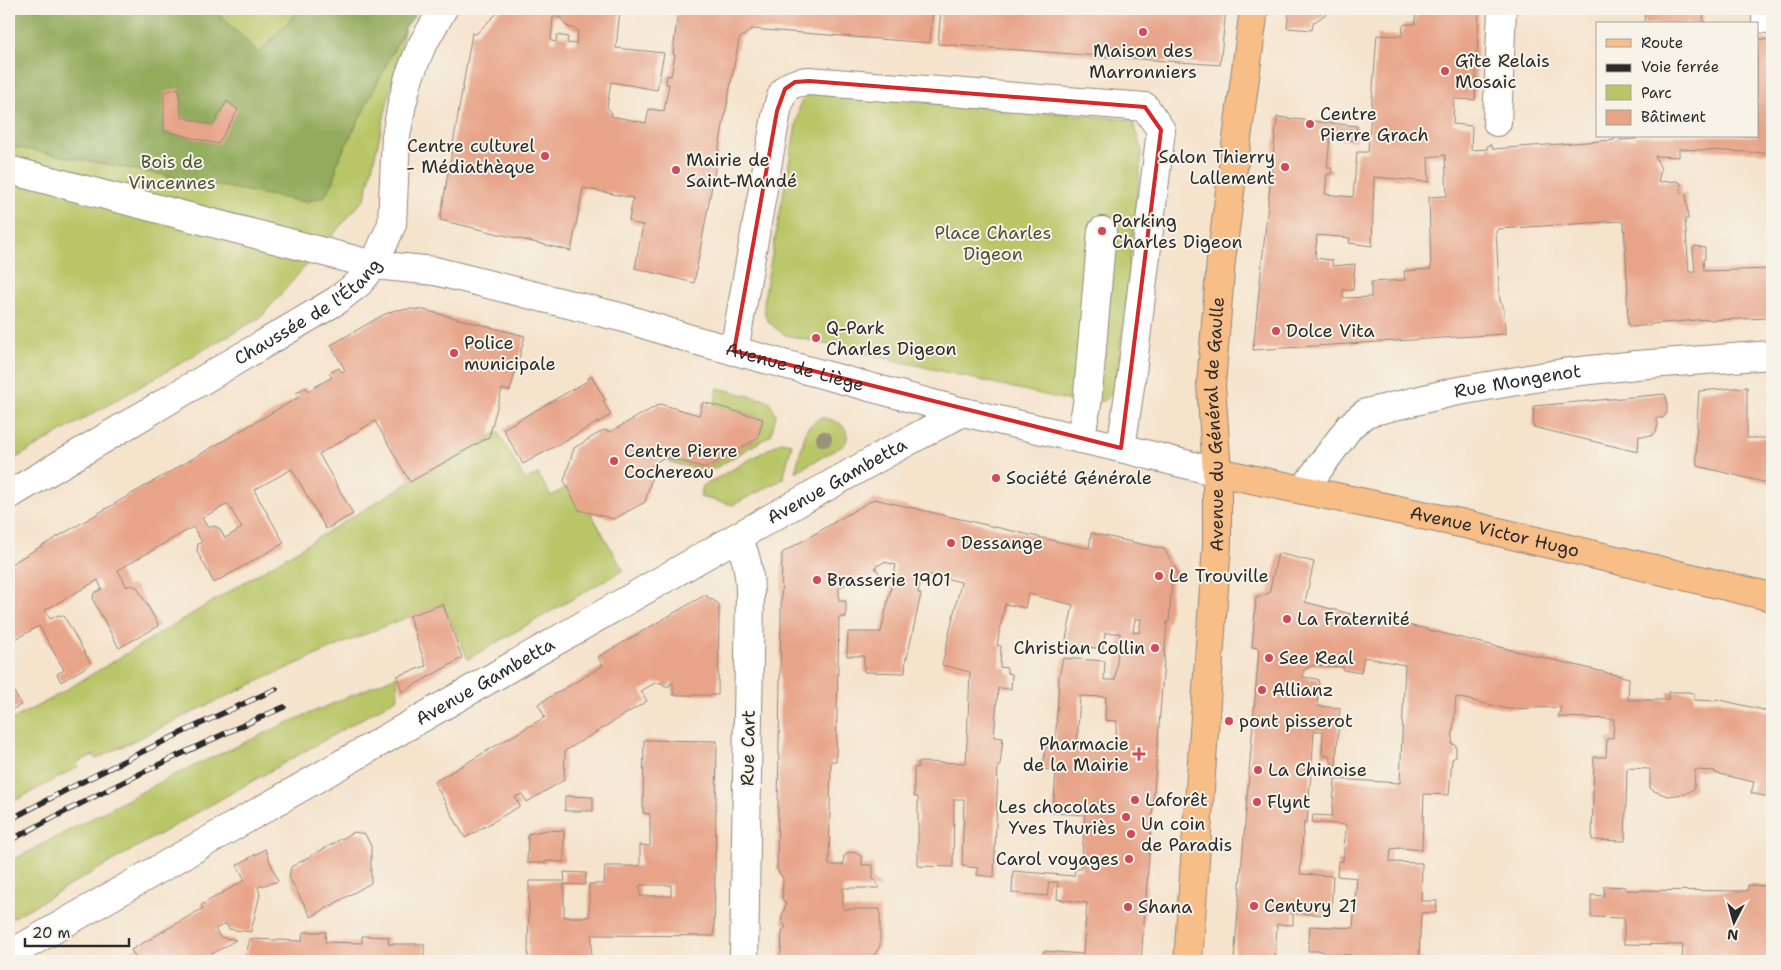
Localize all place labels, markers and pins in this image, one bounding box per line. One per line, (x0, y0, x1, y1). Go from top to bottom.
marker: Maison des Marronniers (1137, 26, 1149, 38)
place label: Maison des Marronniers (1089, 39, 1197, 84)
place label: Gîte Relais Mosaic (1455, 49, 1550, 94)
marker: Gîte Relais Mosaic (1439, 65, 1451, 77)
place label: Centre Pierre Grach (1320, 102, 1429, 147)
marker: Centre Pierre Grach (1304, 118, 1316, 130)
place label: Centre culturel - Médiathèque (406, 134, 536, 179)
place label: Salon Thierry Lallement (1159, 145, 1275, 190)
place label: Mairie de Saint-Mandé (686, 148, 797, 193)
marker: Centre culturel - Médiathèque (539, 150, 551, 162)
marker: Salon Thierry Lallement (1279, 161, 1291, 173)
marker: Mairie de Saint-Mandé (670, 164, 682, 176)
place label: Parking Charles Digeon (1112, 209, 1243, 254)
marker: Parking Charles Digeon (1096, 225, 1108, 237)
place label: Q-Park Charles Digeon (826, 316, 957, 361)
place label: Dolce Vita (1286, 319, 1375, 343)
marker: Dolce Vita (1270, 325, 1282, 337)
place label: Police municipale (464, 331, 556, 376)
marker: Q-Park Charles Digeon (810, 332, 822, 344)
marker: Police municipale (448, 347, 460, 359)
place label: Centre Pierre Cochereau (624, 439, 738, 484)
marker: Centre Pierre Cochereau (608, 455, 620, 467)
place label: Société Générale (1006, 466, 1152, 490)
marker: Société Générale (990, 472, 1002, 484)
place label: Dessange (961, 531, 1043, 555)
marker: Dessange (945, 537, 957, 549)
place label: Le Trouville (1169, 564, 1269, 588)
place label: Brasserie 1901 (827, 568, 951, 592)
marker: Le Trouville (1153, 570, 1165, 582)
marker: Brasserie 1901 (811, 574, 823, 586)
place label: La Fraternité (1297, 607, 1410, 631)
marker: La Fraternité (1281, 613, 1293, 625)
place label: Christian Collin (1014, 636, 1145, 660)
marker: Christian Collin (1149, 642, 1161, 654)
place label: See Real (1279, 646, 1354, 670)
marker: See Real (1263, 652, 1275, 664)
place label: Allianz (1272, 678, 1333, 702)
marker: Allianz (1256, 684, 1268, 696)
place label: pont pisserot (1239, 709, 1353, 733)
marker: pont pisserot (1223, 715, 1235, 727)
place label: Pharmacie de la Mairie (1023, 732, 1129, 777)
marker: Pharmacie de la Mairie (1133, 748, 1145, 760)
place label: La Chinoise (1268, 758, 1367, 782)
marker: La Chinoise (1252, 764, 1264, 776)
place label: Laforêt (1145, 788, 1208, 812)
place label: Flynt (1267, 790, 1311, 814)
marker: Laforêt (1129, 794, 1141, 806)
place label: Les chocolats Yves Thuriès (998, 795, 1116, 840)
marker: Flynt (1251, 796, 1263, 808)
marker: Les chocolats Yves Thuriès (1120, 811, 1132, 823)
place label: Un coin de Paradis (1141, 812, 1232, 857)
marker: Un coin de Paradis (1125, 828, 1137, 840)
place label: Carol voyages (996, 847, 1119, 871)
marker: Carol voyages (1123, 853, 1135, 865)
place label: Century 21 (1264, 894, 1357, 918)
place label: Shana (1138, 895, 1192, 919)
marker: Century 21 (1248, 900, 1260, 912)
marker: Shana (1122, 901, 1134, 913)

